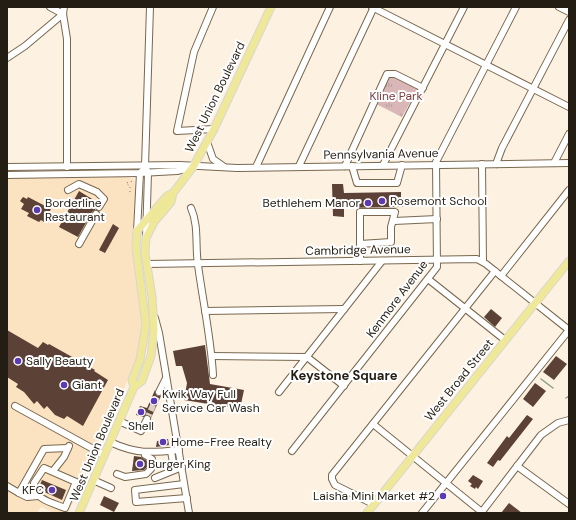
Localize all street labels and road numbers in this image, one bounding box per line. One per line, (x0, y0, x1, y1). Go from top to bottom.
street label: West Union Boulevard (181, 39, 249, 155)
street label: Pennsylvania Avenue (323, 145, 439, 163)
street label: Cambridge Avenue (305, 241, 411, 259)
street label: Kenmore Avenue (363, 257, 432, 341)
street label: West Broad Street (421, 335, 497, 424)
street label: West Union Boulevard (66, 386, 128, 504)

